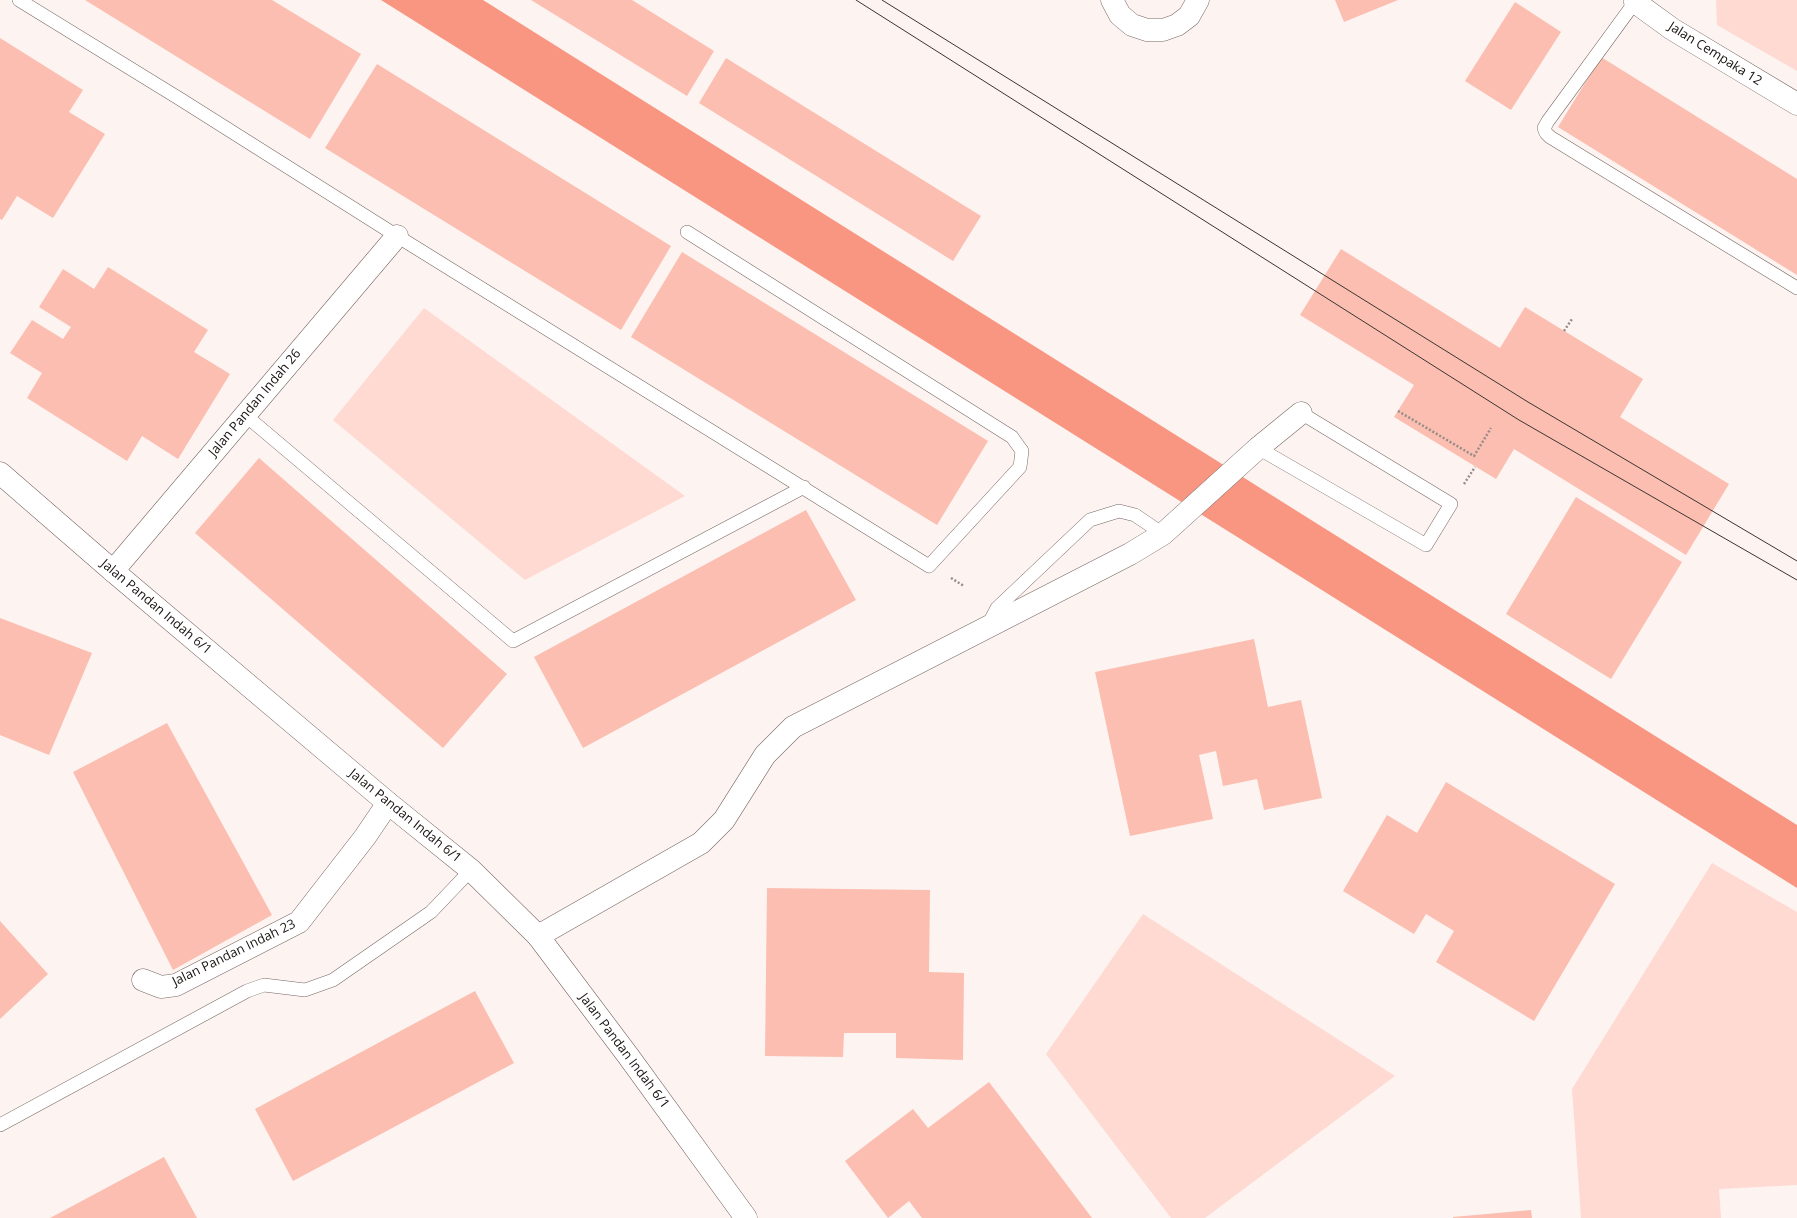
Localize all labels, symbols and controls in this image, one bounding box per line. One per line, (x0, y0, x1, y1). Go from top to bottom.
street label: Jalan Cempaka 12 (1665, 19, 1765, 89)
street label: Jalan Pandan Indah 26 (206, 346, 304, 460)
street label: Jalan Pandan Indah 6/1 (97, 556, 215, 658)
street label: Jalan Pandan Indah 6/1 (346, 766, 464, 866)
street label: Jalan Pandan Indah 23 (170, 916, 298, 990)
street label: Jalan Pandan Indah 6/1 (576, 990, 672, 1112)

